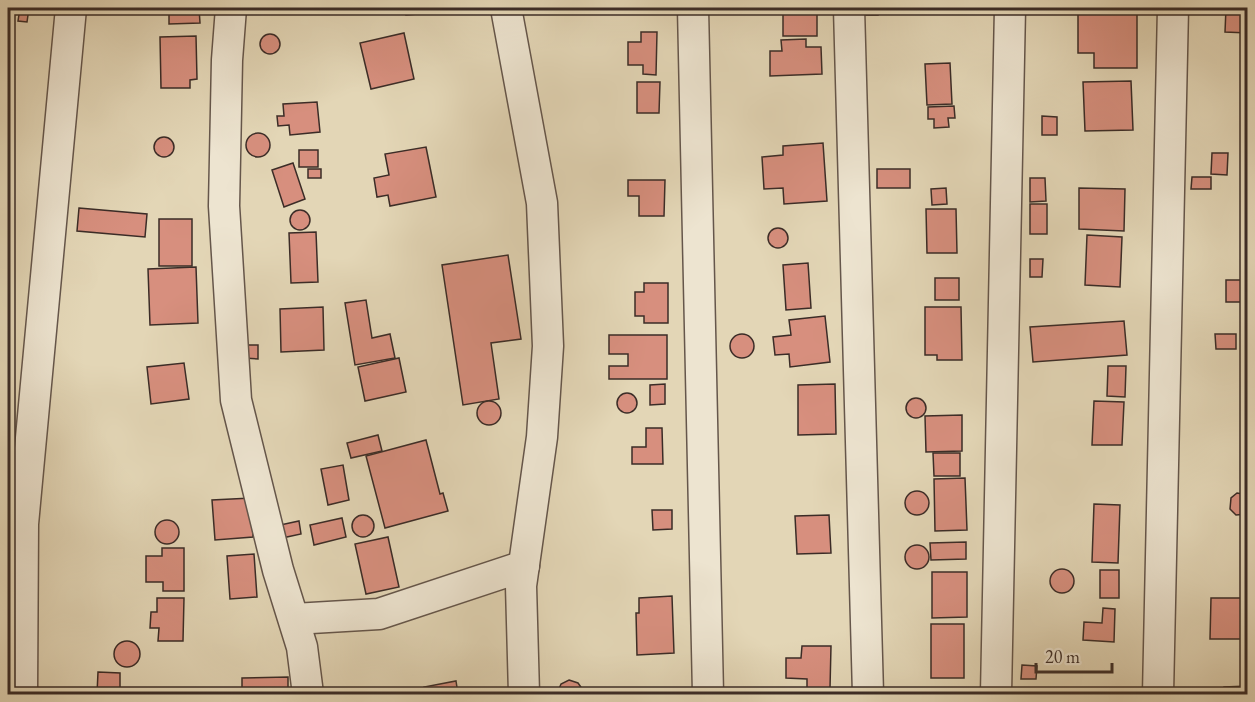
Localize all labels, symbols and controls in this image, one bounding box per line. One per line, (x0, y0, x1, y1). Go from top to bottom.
scale bar (1036, 636, 1112, 674)
text: 20 m (1045, 645, 1080, 668)

